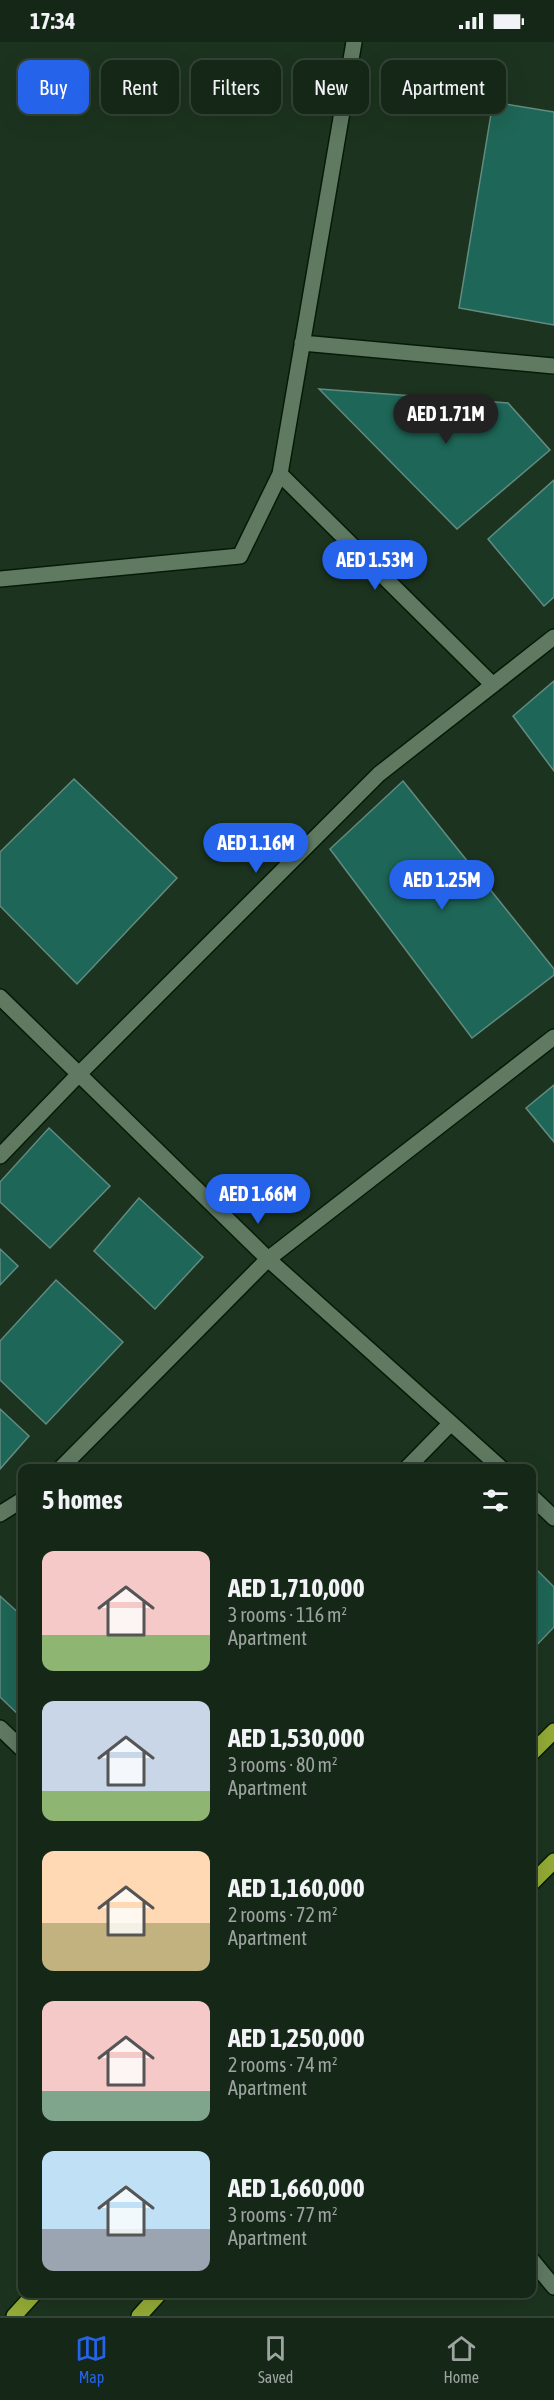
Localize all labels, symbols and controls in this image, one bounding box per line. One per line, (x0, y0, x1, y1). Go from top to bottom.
text: 17:34 (30, 8, 75, 34)
chip: Buy (18, 60, 89, 114)
chip: Rent (101, 60, 179, 114)
chip: Filters (191, 60, 281, 114)
chip: New (293, 60, 369, 114)
chip: Apartment (381, 60, 506, 114)
pin: AED 1.71M (377, 394, 515, 445)
text: AED 1.71M (407, 402, 485, 425)
pin: AED 1.53M (306, 540, 444, 591)
text: AED 1.53M (336, 548, 414, 571)
pin: AED 1.16M (187, 823, 325, 874)
text: AED 1.16M (217, 831, 295, 854)
pin: AED 1.25M (373, 860, 511, 911)
text: AED 1.25M (403, 868, 481, 891)
pin: AED 1.66M (189, 1174, 327, 1225)
text: AED 1.66M (219, 1182, 297, 1205)
icon: filters (479, 1484, 512, 1517)
text: 5 homes (42, 1485, 122, 1515)
text: AED 1,710,000 (228, 1573, 365, 1603)
icon: home (90, 1575, 162, 1647)
text: 3 rooms · 116 m² (228, 1603, 347, 1626)
text: Apartment (228, 1626, 307, 1649)
text: AED 1,530,000 (228, 1723, 365, 1753)
icon: home (90, 1725, 162, 1797)
text: 3 rooms · 80 m² (228, 1753, 338, 1776)
text: Apartment (228, 1776, 307, 1799)
text: AED 1,160,000 (228, 1873, 365, 1903)
icon: home (90, 1875, 162, 1947)
text: 2 rooms · 72 m² (228, 1903, 338, 1926)
text: Apartment (228, 1926, 307, 1949)
text: AED 1,250,000 (228, 2023, 365, 2053)
icon: home (90, 2025, 162, 2097)
text: 2 rooms · 74 m² (228, 2053, 338, 2076)
text: Apartment (228, 2076, 307, 2099)
text: AED 1,660,000 (228, 2173, 365, 2203)
icon: home (90, 2175, 162, 2247)
text: 3 rooms · 77 m² (228, 2203, 338, 2226)
text: Apartment (228, 2226, 307, 2249)
tab: Map (75, 2332, 108, 2386)
tab: Saved (258, 2332, 293, 2386)
tab: Home (443, 2332, 479, 2386)

